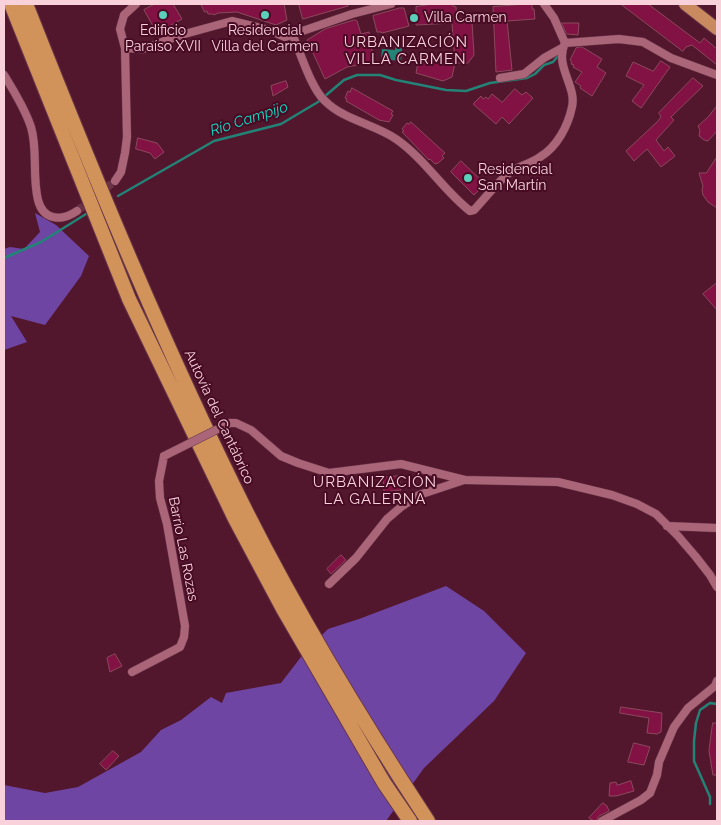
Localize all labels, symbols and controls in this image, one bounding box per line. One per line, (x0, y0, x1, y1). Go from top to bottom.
marker: Edificio Paraíso XVII (157, 9, 169, 21)
marker: Residencial Villa del Carmen (259, 9, 271, 21)
place label: Villa Carmen (424, 10, 507, 26)
marker: Villa Carmen (408, 12, 420, 24)
place label: Edificio Paraíso XVII (125, 23, 201, 56)
place label: Residencial Villa del Carmen (211, 23, 319, 56)
district label: URBANIZACIÓN VILLA CARMEN (342, 33, 470, 68)
water label: Río Campijo (208, 98, 290, 140)
place label: Residencial San Martín (478, 162, 552, 194)
marker: Residencial San Martín (462, 172, 474, 184)
street label: Autovía del Cantábrico (180, 347, 258, 487)
district label: URBANIZACIÓN LA GALERNA (311, 473, 439, 508)
street label: Barrio Las Rozas (165, 495, 201, 603)

